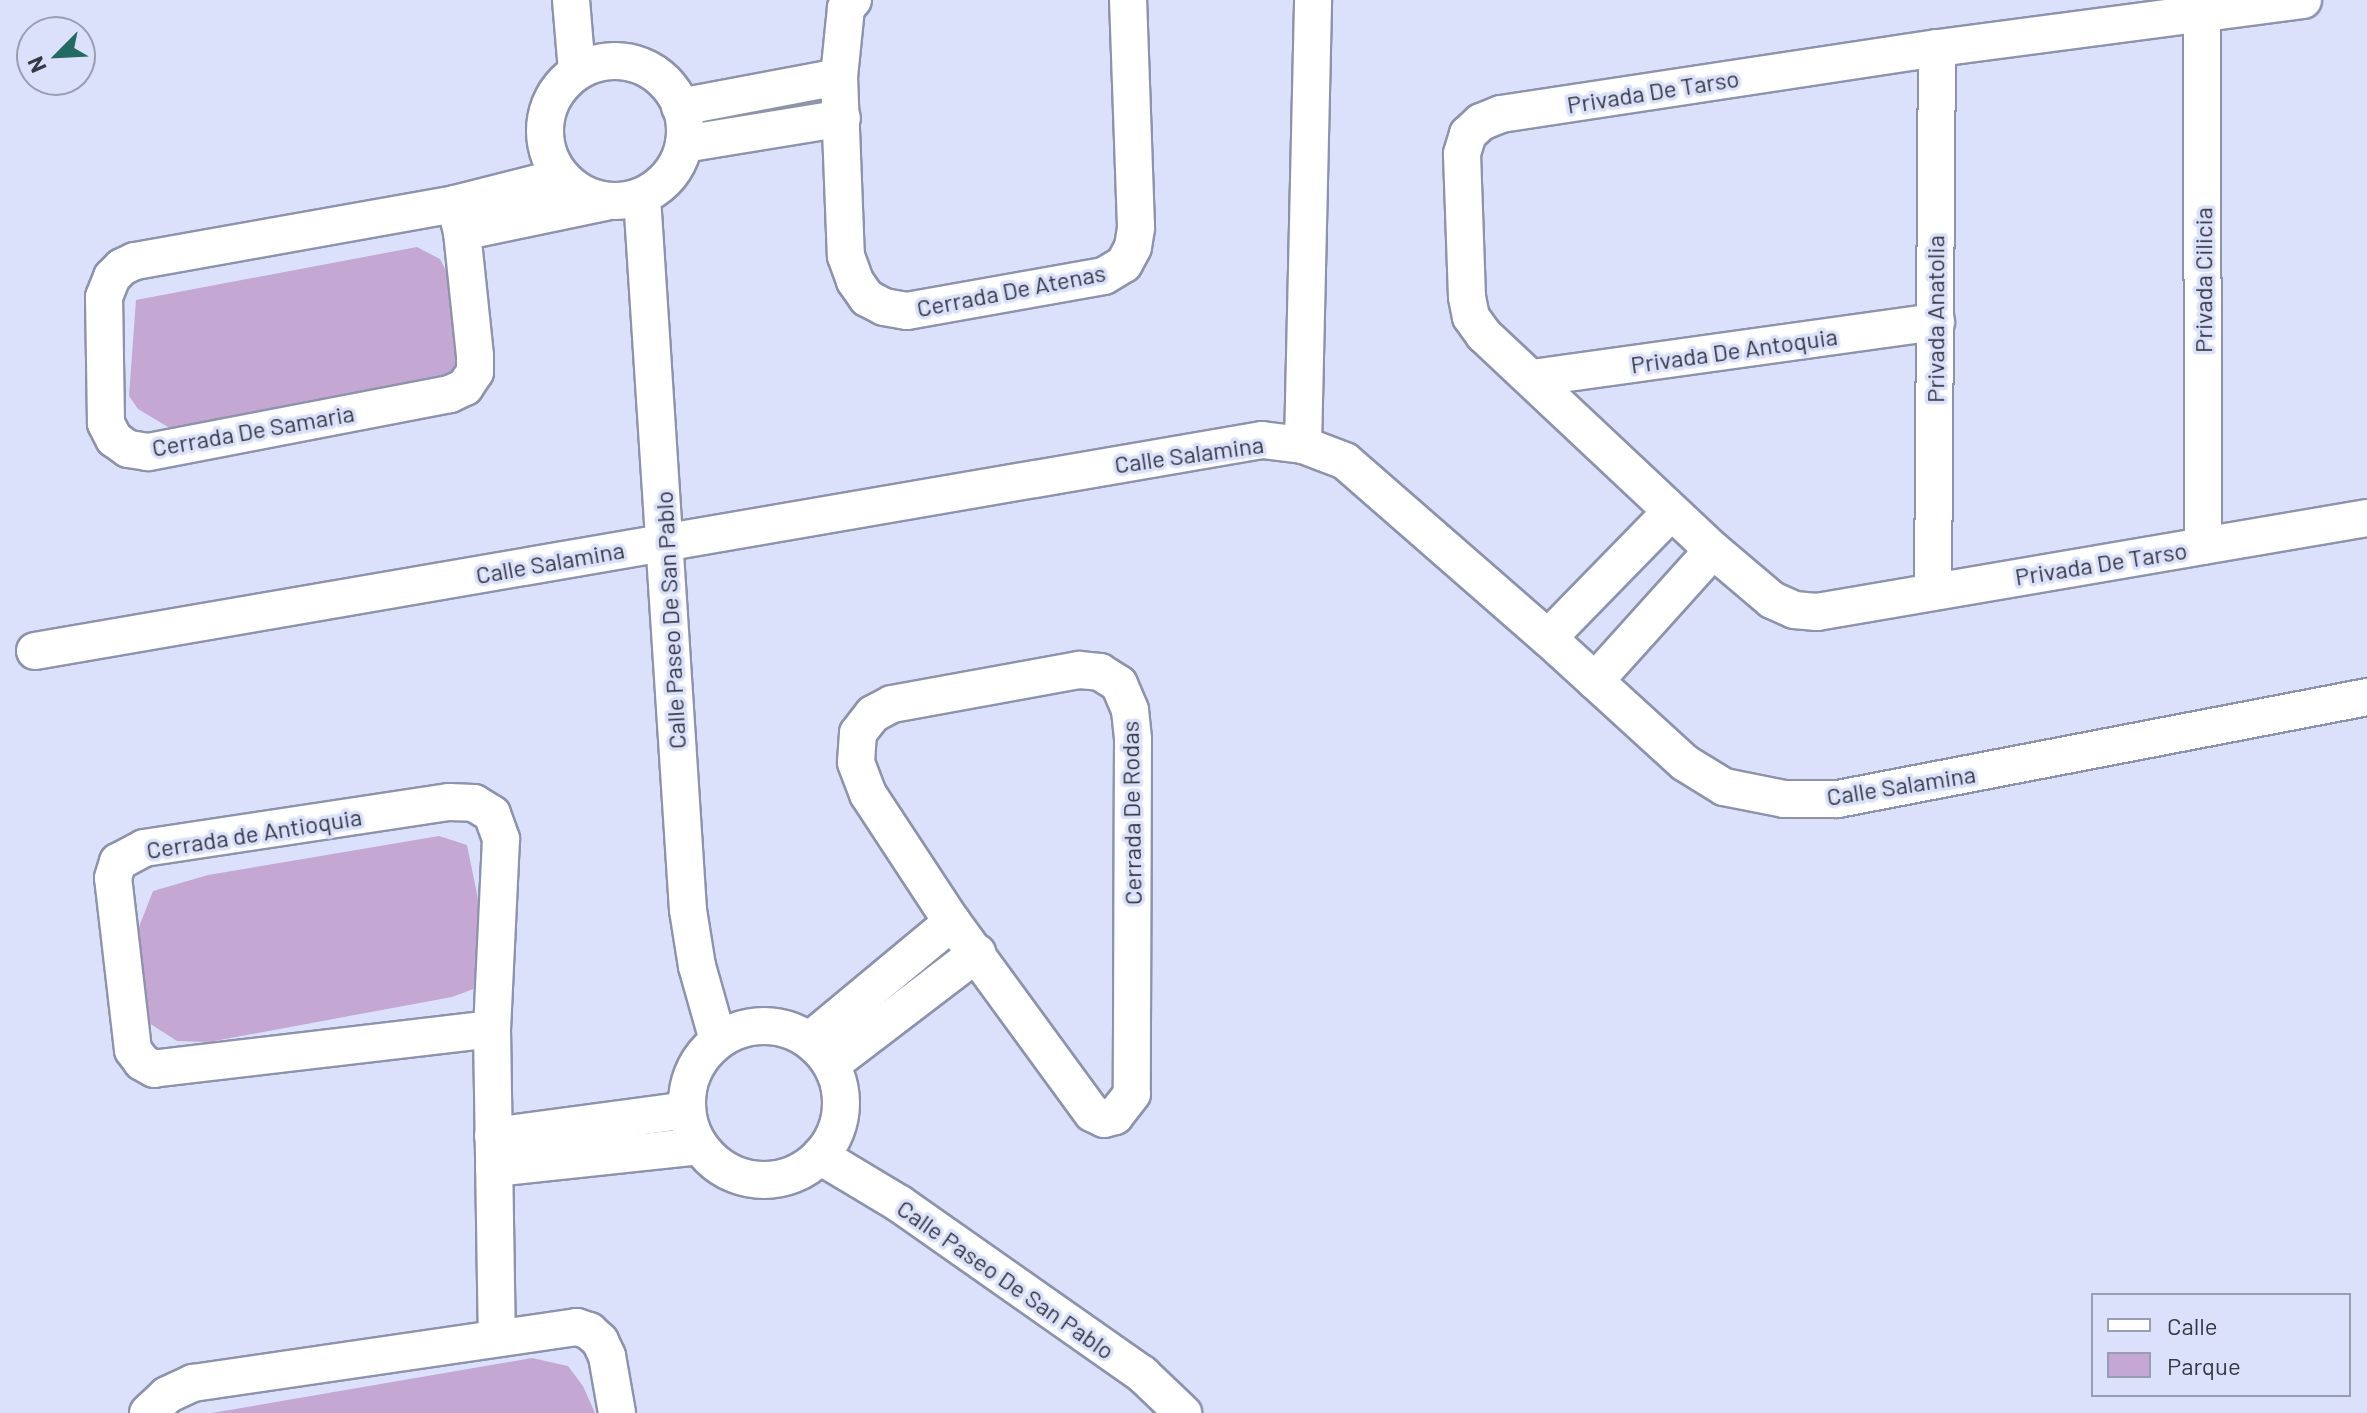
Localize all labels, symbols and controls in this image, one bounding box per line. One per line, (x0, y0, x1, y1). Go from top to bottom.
north arrow (16, 16, 96, 96)
text: N (21, 53, 51, 77)
street label: Privada De Tarso (1565, 63, 1741, 119)
street label: Privada Cilicia (2189, 207, 2217, 353)
street label: Privada Anatolia (1921, 235, 1949, 403)
street label: Cerrada De Atenas (914, 258, 1108, 322)
street label: Privada De Antoquia (1629, 321, 1839, 379)
street label: Cerrada De Samaria (150, 398, 356, 462)
street label: Calle Salamina (1112, 429, 1266, 479)
street label: Calle Paseo De San Pablo (649, 490, 691, 750)
street label: Calle Salamina (473, 535, 627, 589)
street label: Privada De Tarso (2013, 535, 2189, 591)
street label: Cerrada De Rodas (1115, 721, 1147, 905)
street label: Calle Salamina (1824, 759, 1978, 811)
street label: Cerrada de Antioquia (144, 802, 364, 864)
street label: Calle Paseo De San Pablo (892, 1193, 1120, 1365)
legend (2091, 1293, 2351, 1397)
text: Calle (2167, 1311, 2218, 1340)
text: Parque (2167, 1351, 2241, 1380)

